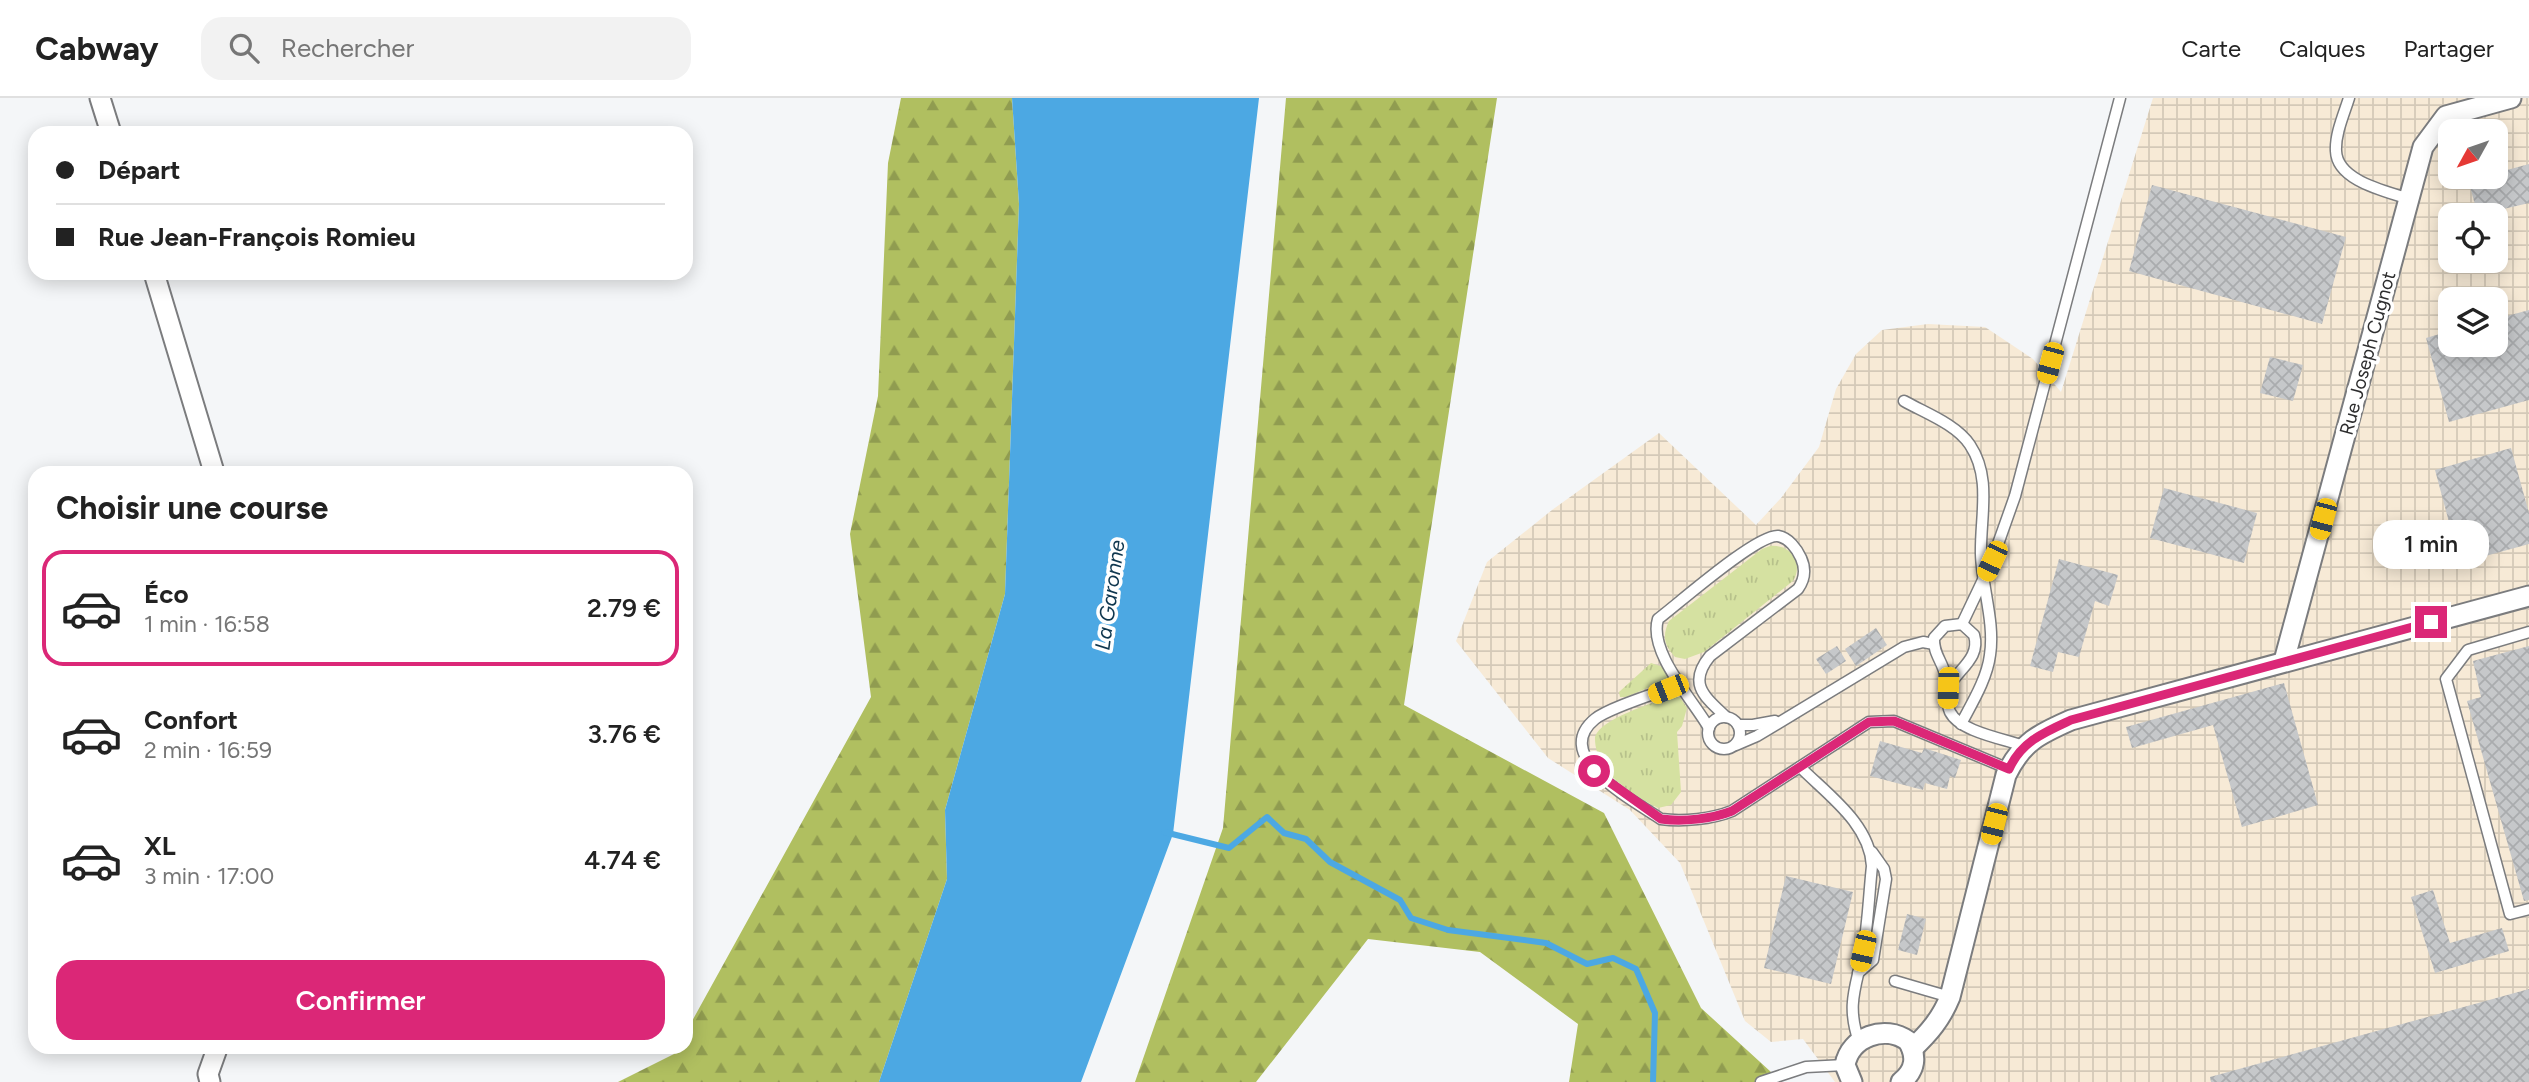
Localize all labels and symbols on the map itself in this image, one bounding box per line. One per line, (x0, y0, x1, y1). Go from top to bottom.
north arrow (2438, 119, 2508, 189)
street label: Rue Joseph Cugnot (2335, 269, 2400, 437)
car (2035, 340, 2066, 386)
car (2308, 496, 2339, 542)
callout: 1 min (2373, 520, 2489, 570)
water label: La Garonne (1089, 538, 1130, 652)
car (1974, 538, 2011, 584)
route end (2415, 606, 2447, 638)
car (1937, 667, 1960, 709)
car (1645, 671, 1692, 707)
route start (1578, 755, 1610, 787)
car (1979, 801, 2010, 847)
car (1849, 928, 1878, 974)

